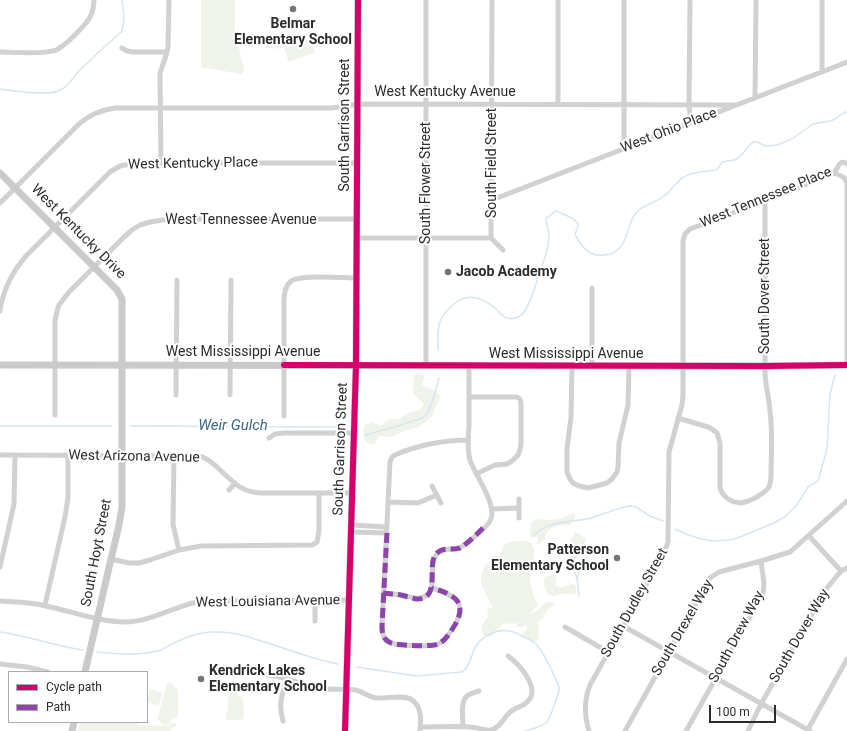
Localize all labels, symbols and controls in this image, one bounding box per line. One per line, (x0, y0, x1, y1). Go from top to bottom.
marker: Belmar Elementary School (288, 4, 298, 14)
place label: Belmar Elementary School (234, 16, 352, 48)
street label: South Garrison Street (337, 58, 353, 192)
street label: West Kentucky Avenue (374, 84, 516, 100)
street label: West Ohio Place (619, 105, 719, 157)
street label: South Field Street (484, 108, 500, 218)
street label: South Flower Street (418, 122, 434, 244)
street label: West Kentucky Place (128, 154, 258, 174)
street label: West Tennessee Place (698, 164, 834, 232)
street label: West Kentucky Drive (27, 181, 129, 283)
street label: West Tennessee Avenue (165, 212, 317, 228)
street label: South Dover Street (757, 238, 773, 354)
place label: Jacob Academy (456, 264, 557, 280)
marker: Jacob Academy (443, 267, 453, 277)
street label: West Mississippi Avenue (166, 344, 320, 360)
street label: West Mississippi Avenue (489, 346, 643, 362)
street label: South Garrison Street (330, 382, 352, 516)
water label: Weir Gulch (198, 417, 268, 435)
street label: West Arizona Avenue (68, 447, 200, 467)
street label: South Hoyt Street (78, 498, 116, 608)
place label: Patterson Elementary School (491, 542, 609, 574)
street label: South Dudley Street (598, 545, 672, 661)
marker: Patterson Elementary School (612, 553, 622, 563)
street label: South Drexel Way (649, 577, 717, 679)
street label: South Dover Way (766, 586, 834, 686)
street label: South Drew Way (706, 588, 768, 686)
street label: West Louisiana Avenue (196, 592, 340, 612)
place label: Kendrick Lakes Elementary School (209, 663, 327, 696)
legend (8, 671, 148, 723)
marker: Kendrick Lakes Elementary School (196, 674, 206, 684)
text: Cycle path (46, 680, 102, 694)
scale bar (711, 697, 778, 723)
text: Path (46, 700, 71, 714)
text: 100 m (716, 705, 750, 719)

